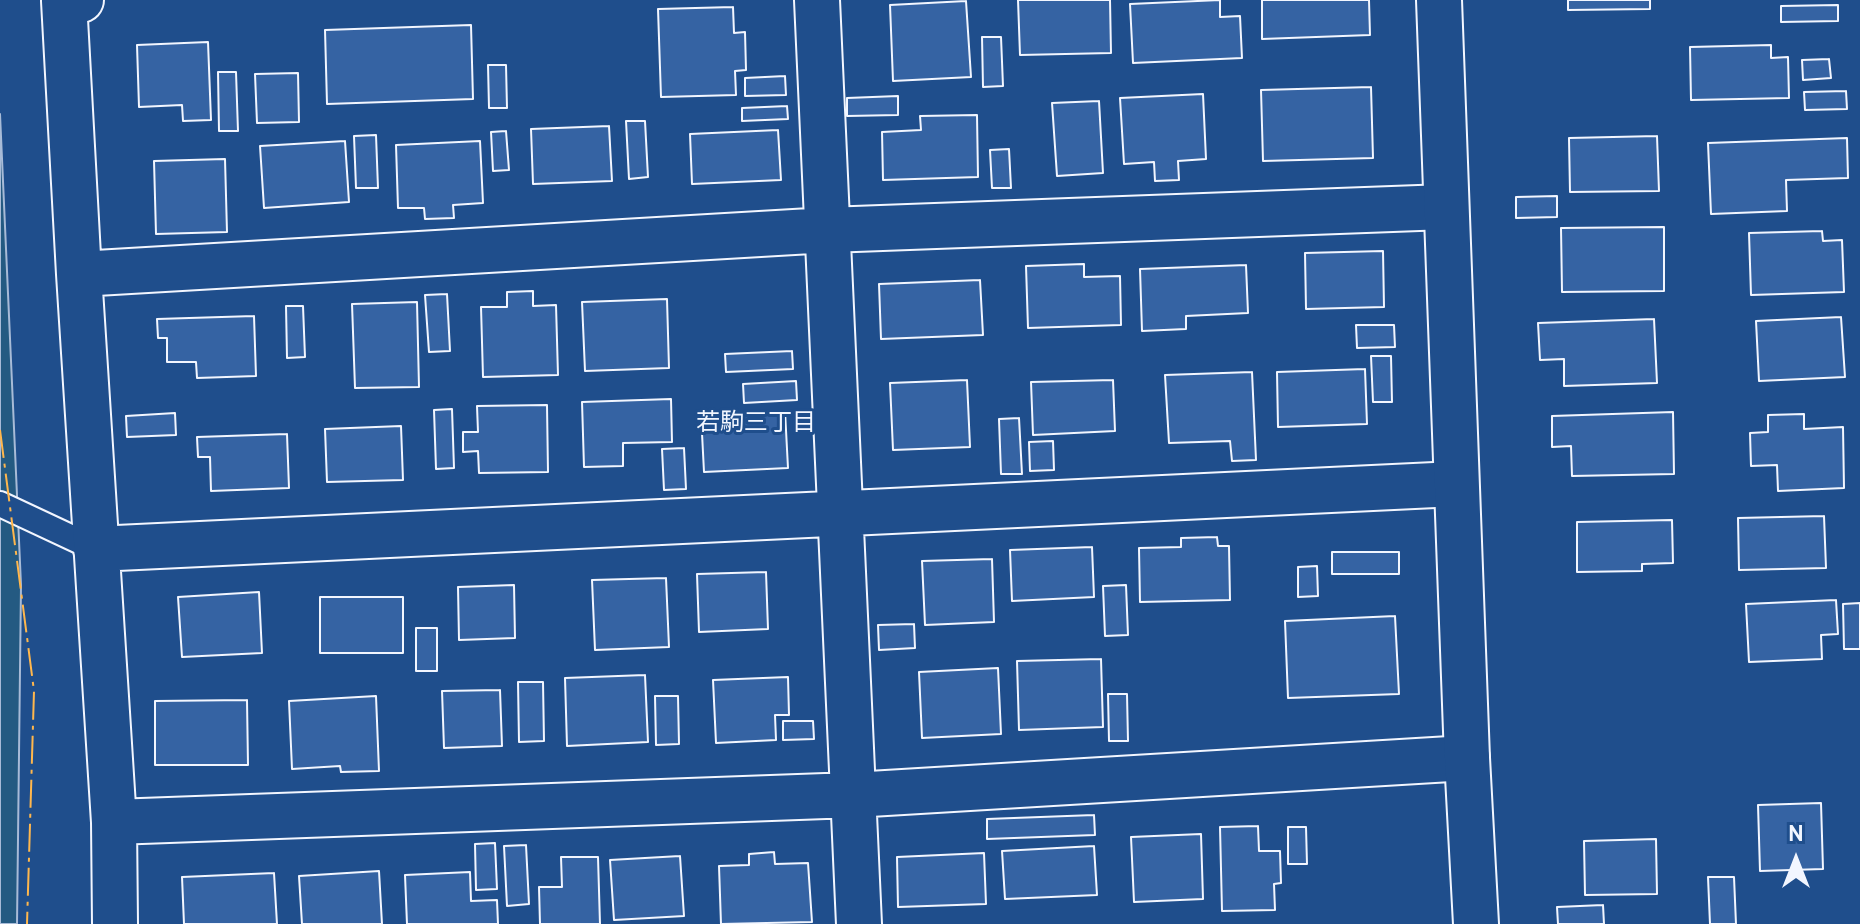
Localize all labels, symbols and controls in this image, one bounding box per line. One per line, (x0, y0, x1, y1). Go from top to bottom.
district label: 若駒三丁目 (696, 411, 816, 439)
north arrow (1756, 820, 1836, 900)
text: N (1788, 822, 1804, 849)

